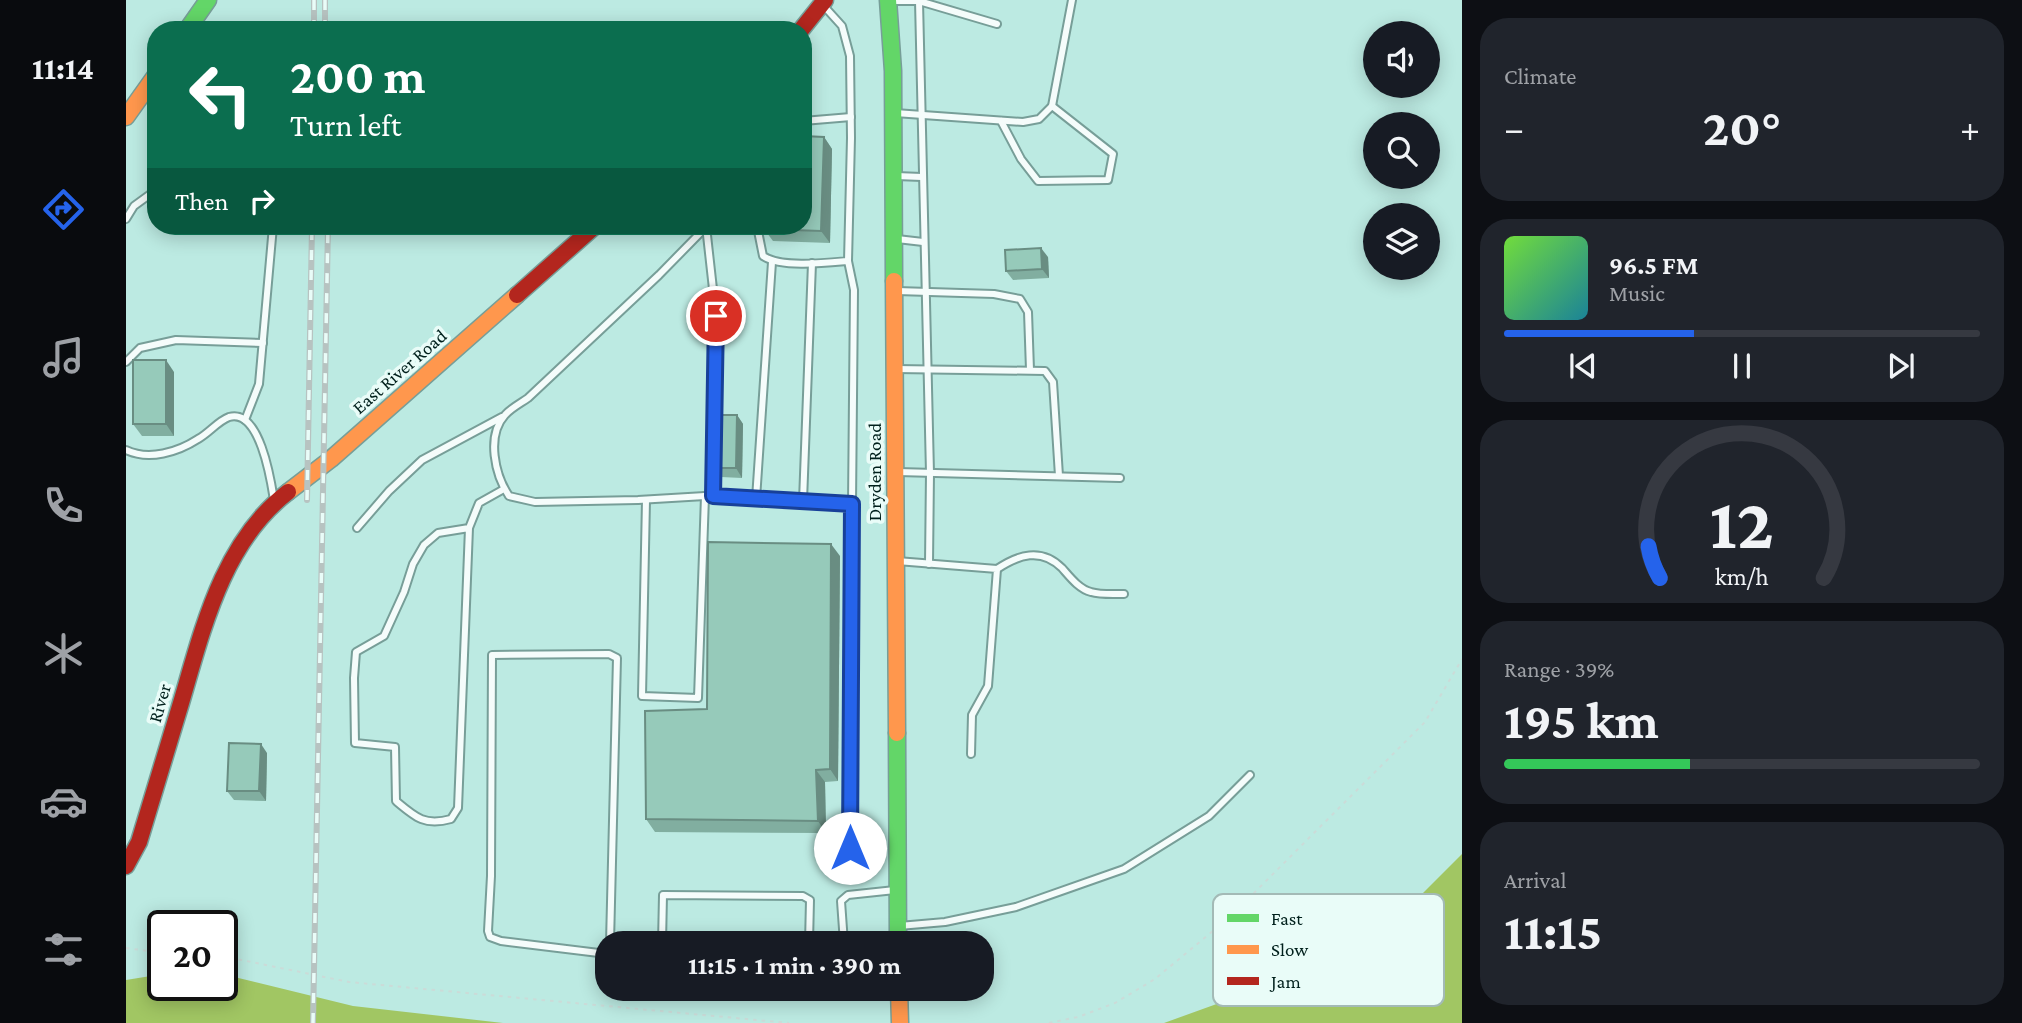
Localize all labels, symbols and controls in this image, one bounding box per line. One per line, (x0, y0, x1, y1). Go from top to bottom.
map controls (1363, 21, 1440, 280)
button: sound (1363, 21, 1440, 98)
icon: left (175, 49, 266, 140)
text: 200 m (290, 49, 425, 104)
text: 11:14 (32, 50, 94, 86)
text: Climate (1504, 63, 1576, 89)
text: 20° (1703, 98, 1781, 156)
text: Turn left (290, 107, 401, 143)
text: − (1504, 107, 1524, 149)
text: + (1960, 107, 1980, 149)
button: search (1363, 112, 1440, 189)
icon: right (243, 182, 281, 220)
icon: directions (39, 185, 88, 234)
text: Then (175, 187, 229, 216)
button: layers (1363, 203, 1440, 280)
text: 96.5 FM (1609, 251, 1698, 280)
text: Music (1609, 280, 1665, 306)
pin (686, 286, 746, 346)
icon: arrive (697, 297, 735, 335)
street label: East River Road (348, 325, 451, 418)
icon: music (39, 333, 88, 382)
icon: previous (1564, 347, 1602, 385)
icon: pause (1723, 347, 1761, 385)
icon: next (1882, 347, 1920, 385)
street label: Dryden Road (864, 423, 885, 521)
icon: phone (39, 481, 88, 530)
text: 12 (1710, 483, 1774, 564)
text: km/h (1715, 562, 1769, 589)
icon: climate (39, 629, 88, 678)
text: Range · 39% (1504, 656, 1614, 682)
street label: River (144, 681, 175, 725)
text: 195 km (1504, 691, 1659, 749)
icon: car (39, 777, 88, 826)
position arrow (813, 811, 887, 885)
text: Arrival (1504, 867, 1567, 893)
legend (1213, 894, 1444, 1006)
text: 11:15 (1504, 902, 1602, 960)
text: Fast (1271, 908, 1303, 929)
speed limit sign: 20 (147, 910, 238, 1001)
icon: filters (39, 925, 88, 974)
text: Slow (1271, 939, 1308, 960)
text: 11:15 · 1 min · 390 m (688, 951, 901, 980)
text: Jam (1269, 971, 1301, 992)

